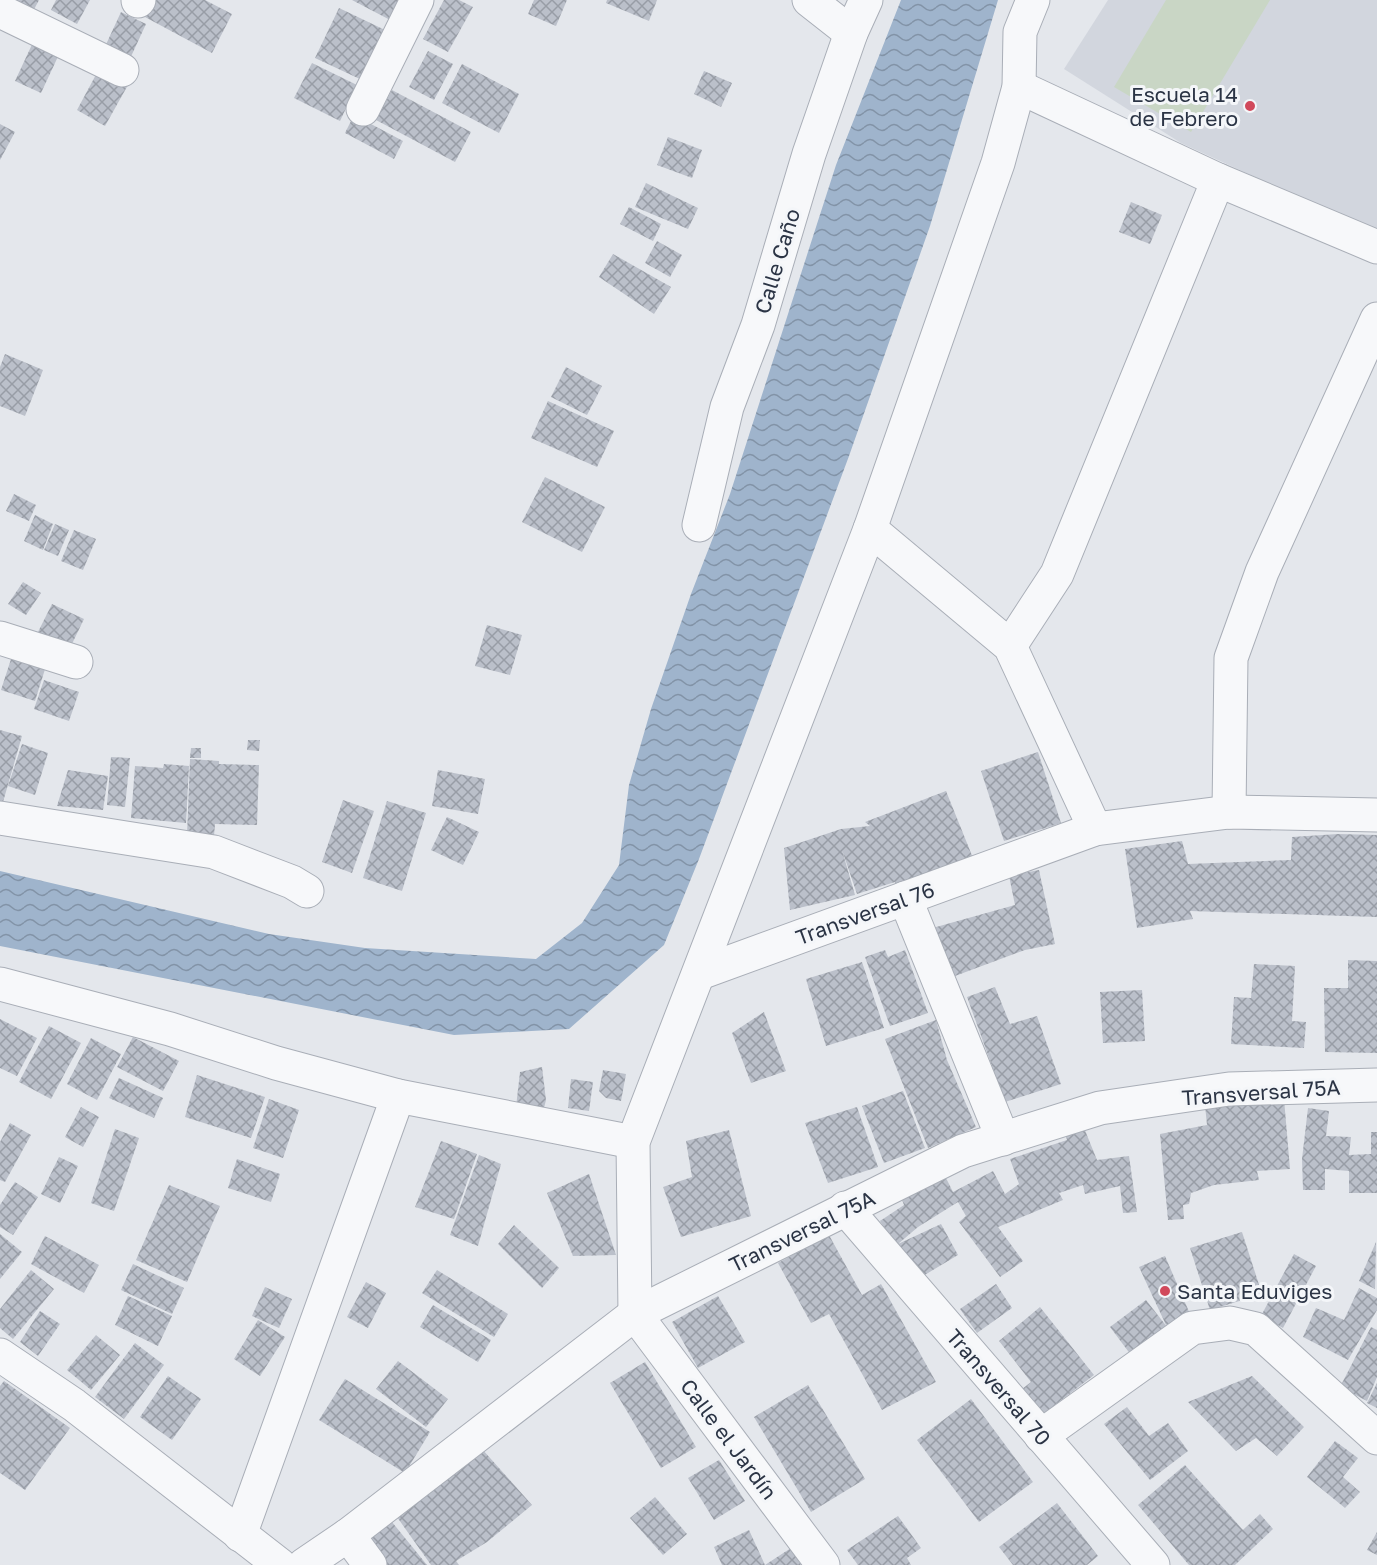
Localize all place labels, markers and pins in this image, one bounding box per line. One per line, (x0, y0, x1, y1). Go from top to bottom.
place label: Escuela 14 de Febrero (1130, 81, 1238, 131)
marker: Escuela 14 de Febrero (1243, 99, 1257, 113)
place label: Santa Eduviges (1177, 1278, 1332, 1304)
marker: Santa Eduviges (1158, 1284, 1172, 1298)

